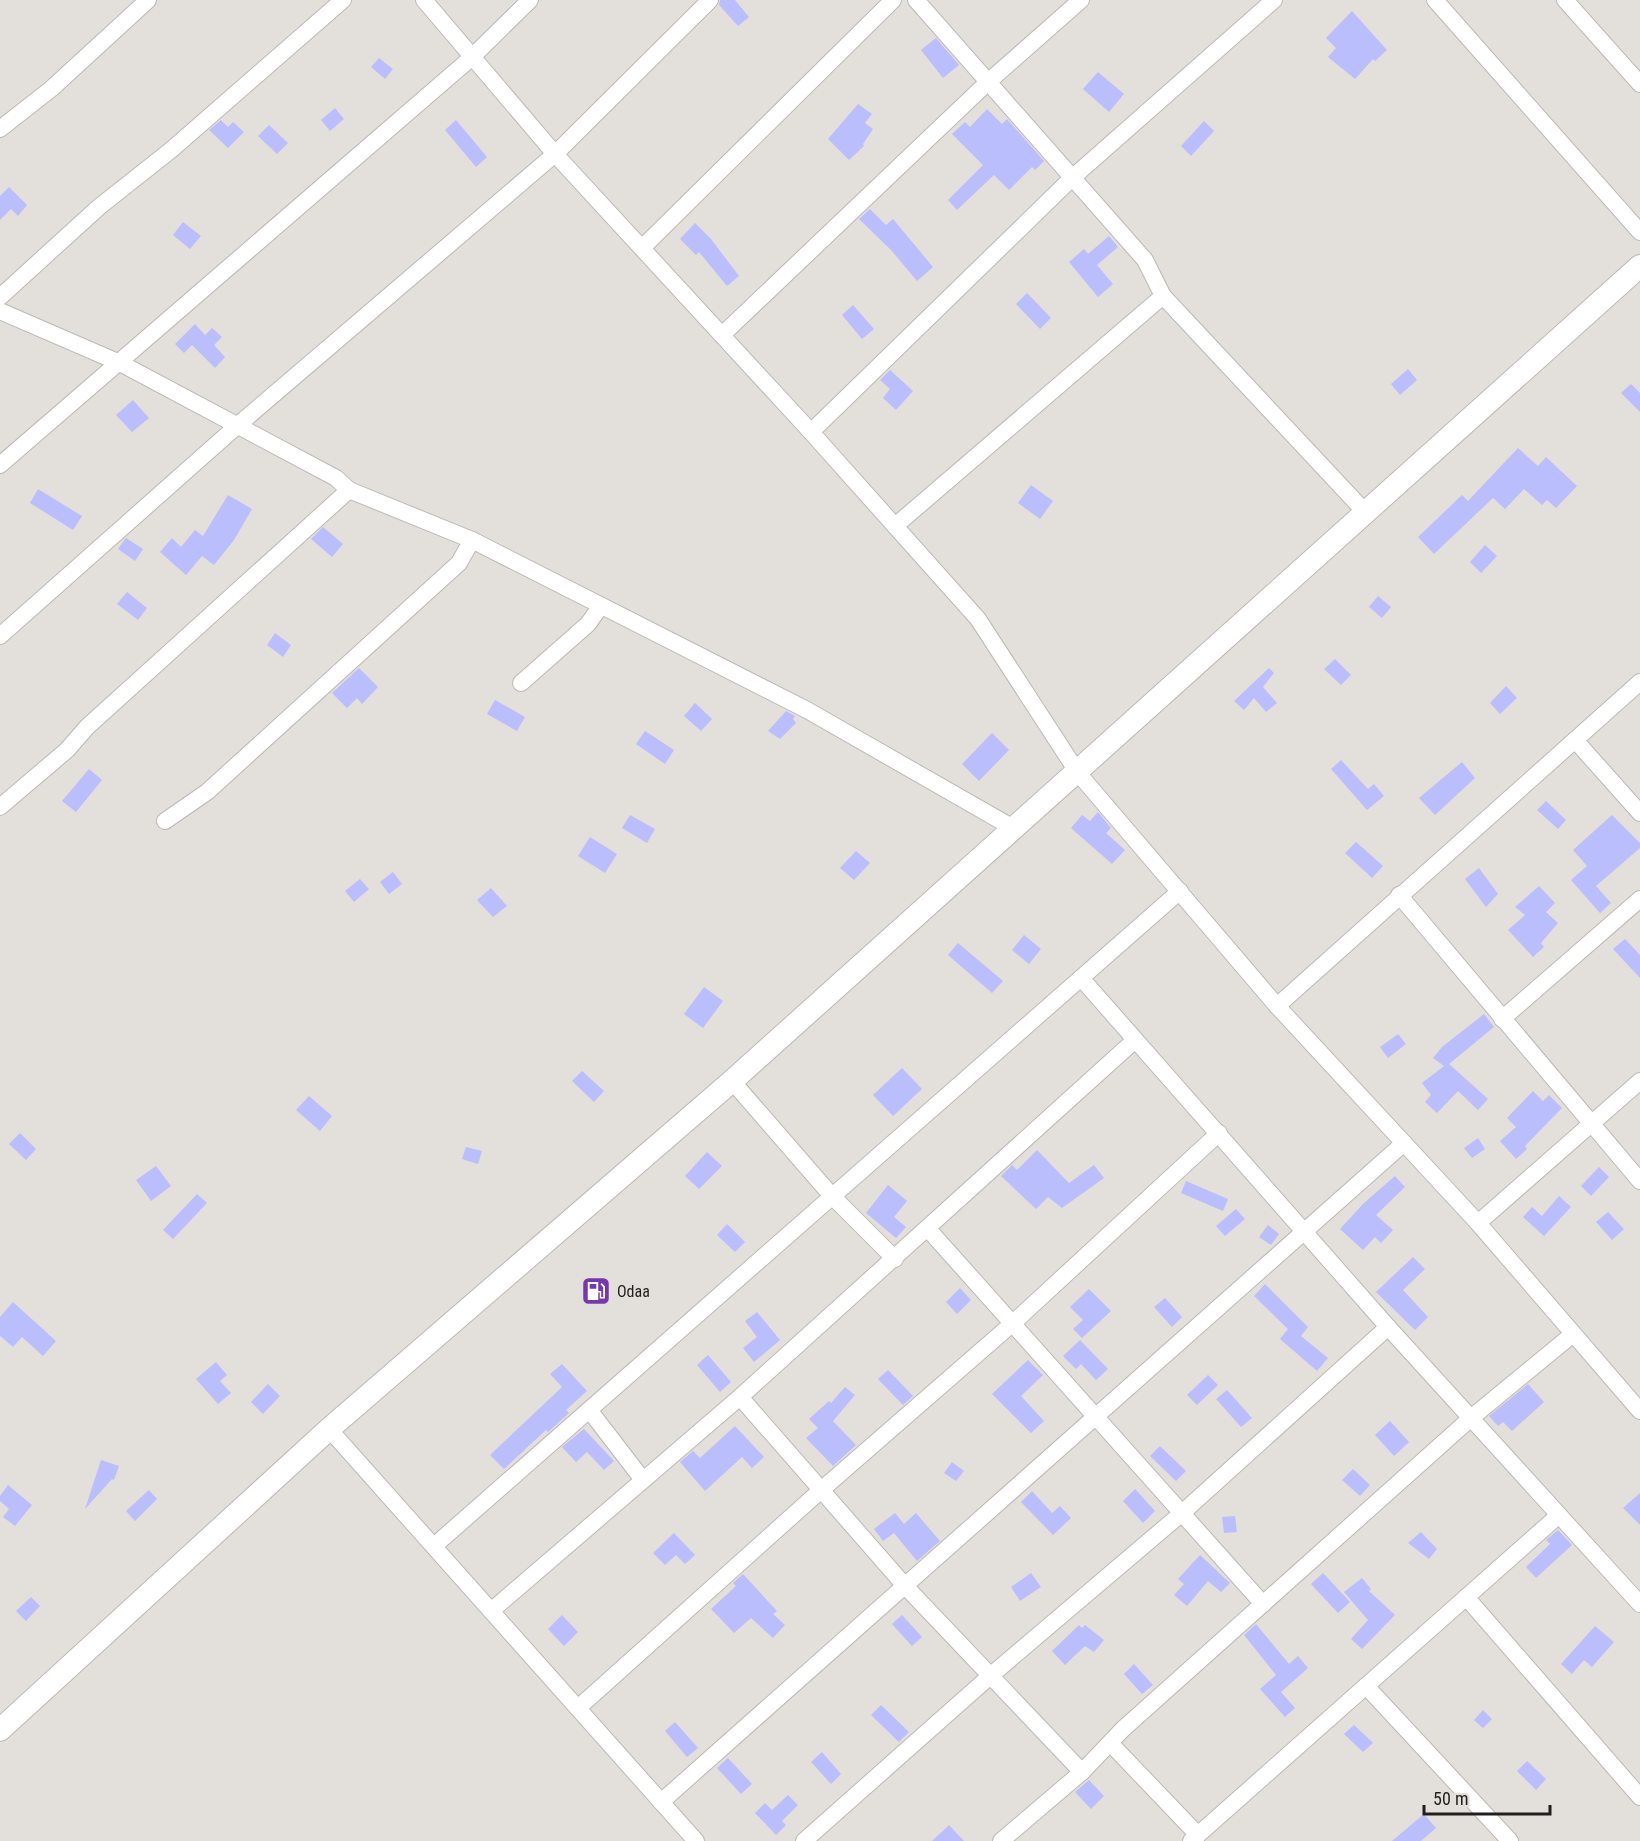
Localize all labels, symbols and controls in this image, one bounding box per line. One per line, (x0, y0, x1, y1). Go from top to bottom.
fuel station icon: Odaa (580, 1275, 612, 1307)
place label: Odaa (617, 1282, 650, 1301)
scale bar (1424, 1778, 1550, 1816)
text: 50 m (1433, 1788, 1468, 1809)

